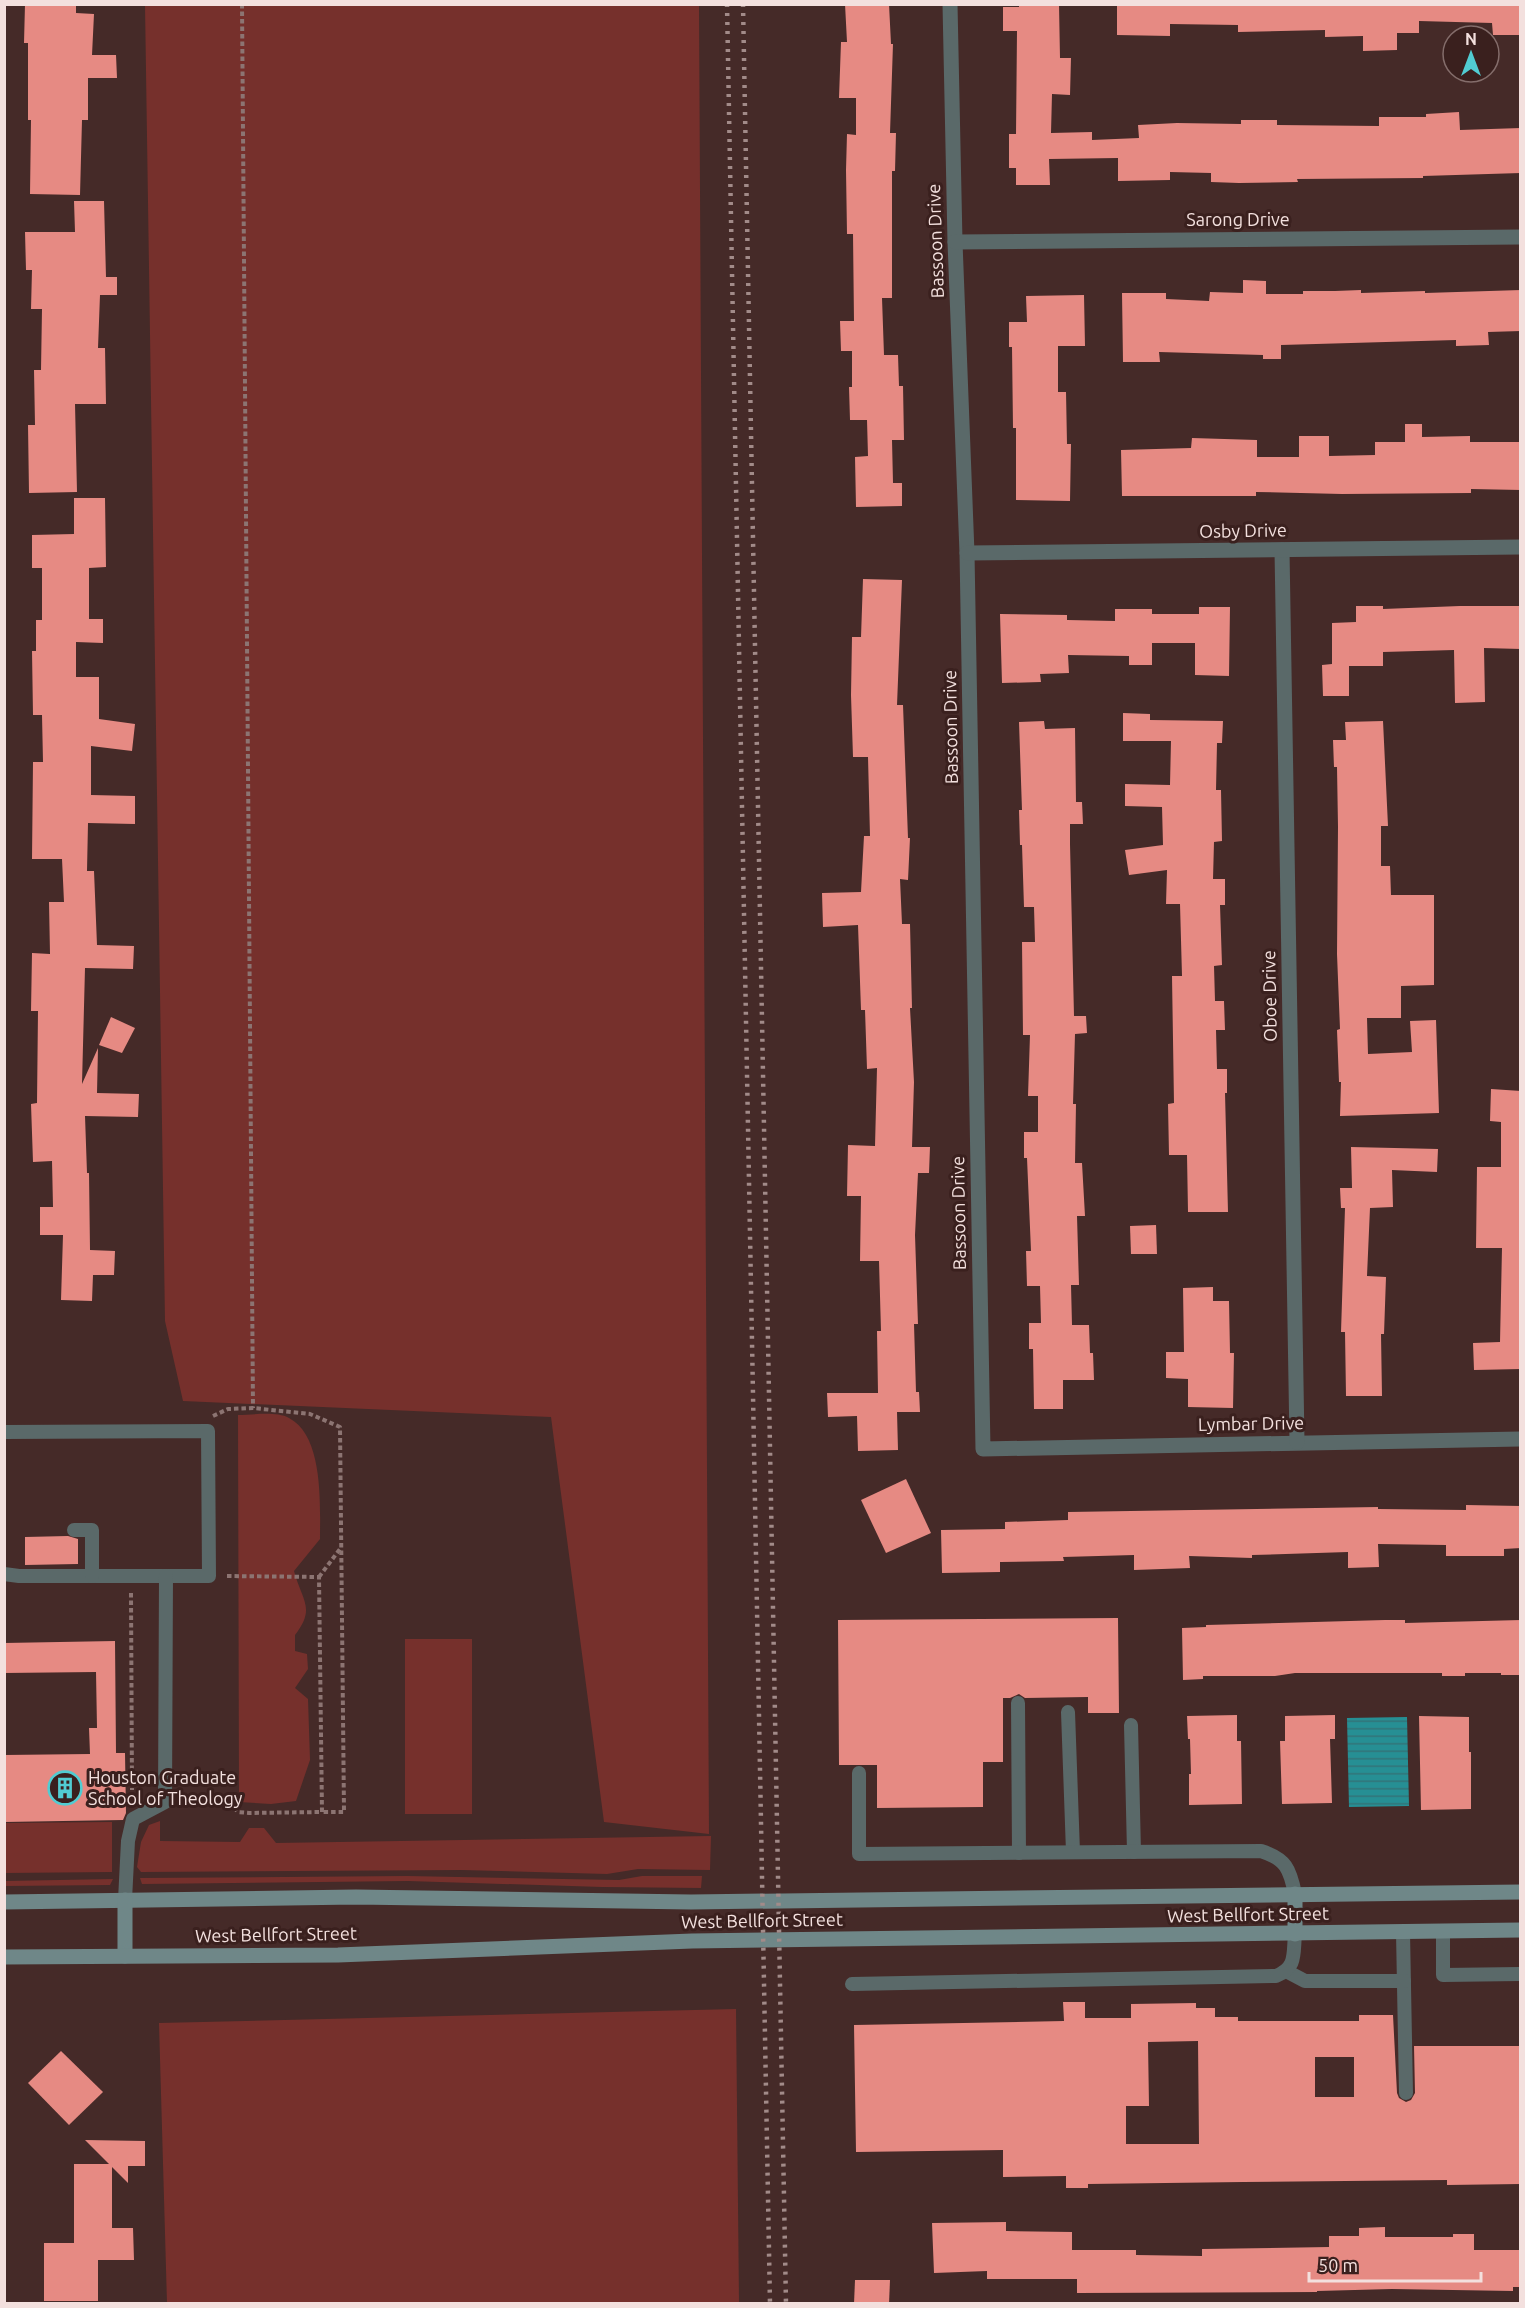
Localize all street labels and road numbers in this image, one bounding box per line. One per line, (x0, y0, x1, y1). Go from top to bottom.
street label: Bassoon Drive (923, 184, 947, 299)
street label: Sarong Drive (1186, 209, 1290, 229)
street label: Osby Drive (1199, 519, 1287, 541)
street label: Bassoon Drive (939, 670, 961, 784)
street label: Oboe Drive (1258, 950, 1280, 1042)
street label: Bassoon Drive (947, 1156, 969, 1270)
street label: Lymbar Drive (1198, 1412, 1304, 1434)
street label: West Bellfort Street (1167, 1903, 1329, 1925)
street label: West Bellfort Street (681, 1909, 843, 1931)
street label: West Bellfort Street (195, 1923, 357, 1945)

